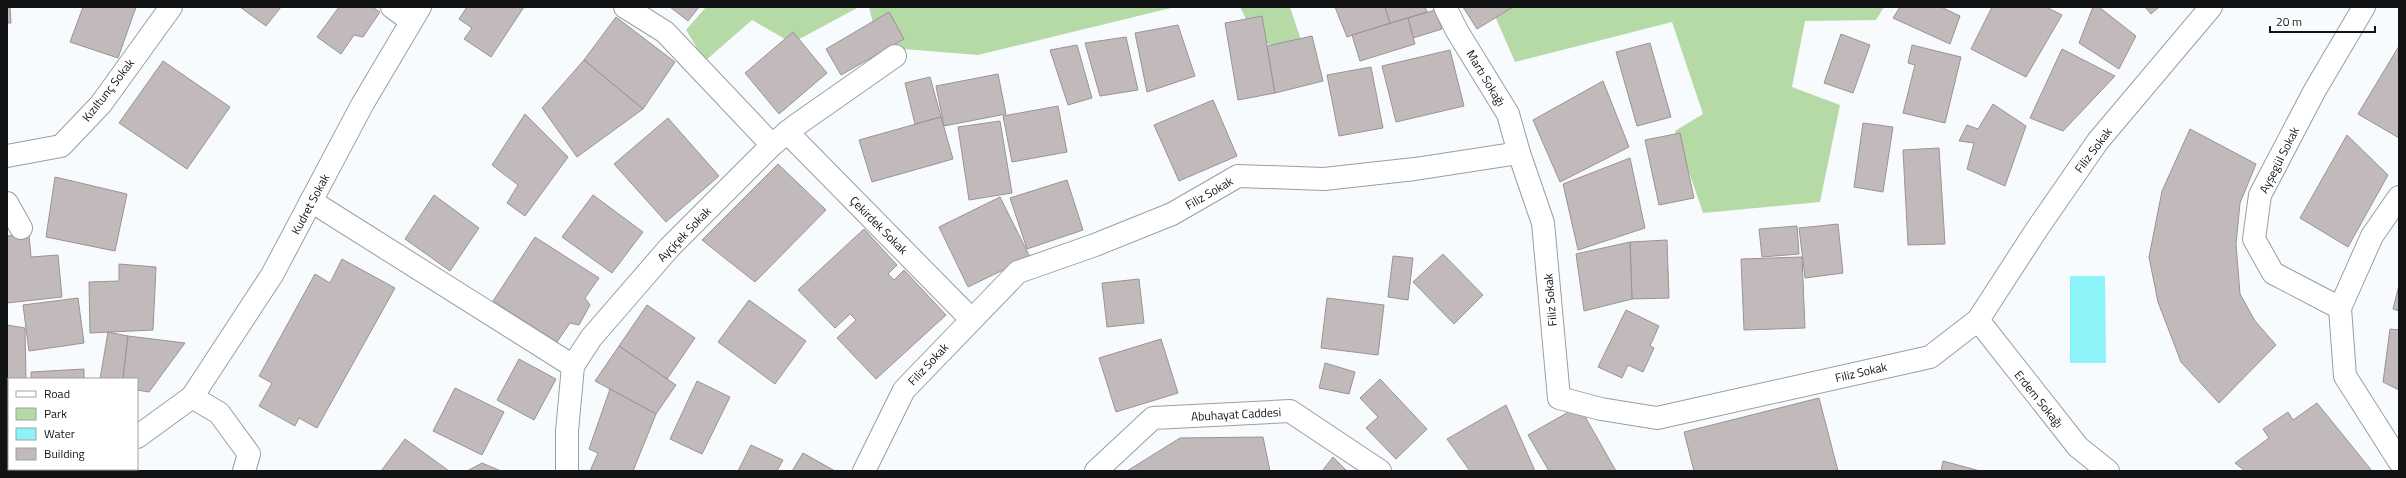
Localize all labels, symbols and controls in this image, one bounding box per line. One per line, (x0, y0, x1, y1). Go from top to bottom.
scale bar (2270, 8, 2375, 34)
text: 20 m (2276, 12, 2302, 31)
street label: Martı Sokağı (1462, 46, 1510, 110)
street label: Kızıltunç Sokak (77, 54, 139, 126)
street label: Filiz Sokak (2070, 123, 2117, 177)
street label: Ayşegül Sokak (2254, 123, 2304, 197)
street label: Kudret Sokak (286, 170, 334, 238)
street label: Filiz Sokak (1181, 171, 1237, 214)
street label: Çekirdek Sokak (845, 191, 913, 259)
street label: Ayçiçek Sokak (653, 202, 715, 266)
street label: Filiz Sokak (1538, 273, 1562, 327)
street label: Filiz Sokak (903, 338, 953, 390)
street label: Filiz Sokak (1833, 357, 1889, 387)
street label: Erdem Sokağı (2010, 366, 2068, 432)
legend (8, 378, 138, 470)
text: Road (44, 384, 70, 403)
street label: Abuhayat Caddesi (1190, 402, 1282, 426)
text: Park (44, 404, 67, 423)
text: Water (44, 424, 75, 443)
text: Building (44, 444, 85, 463)

